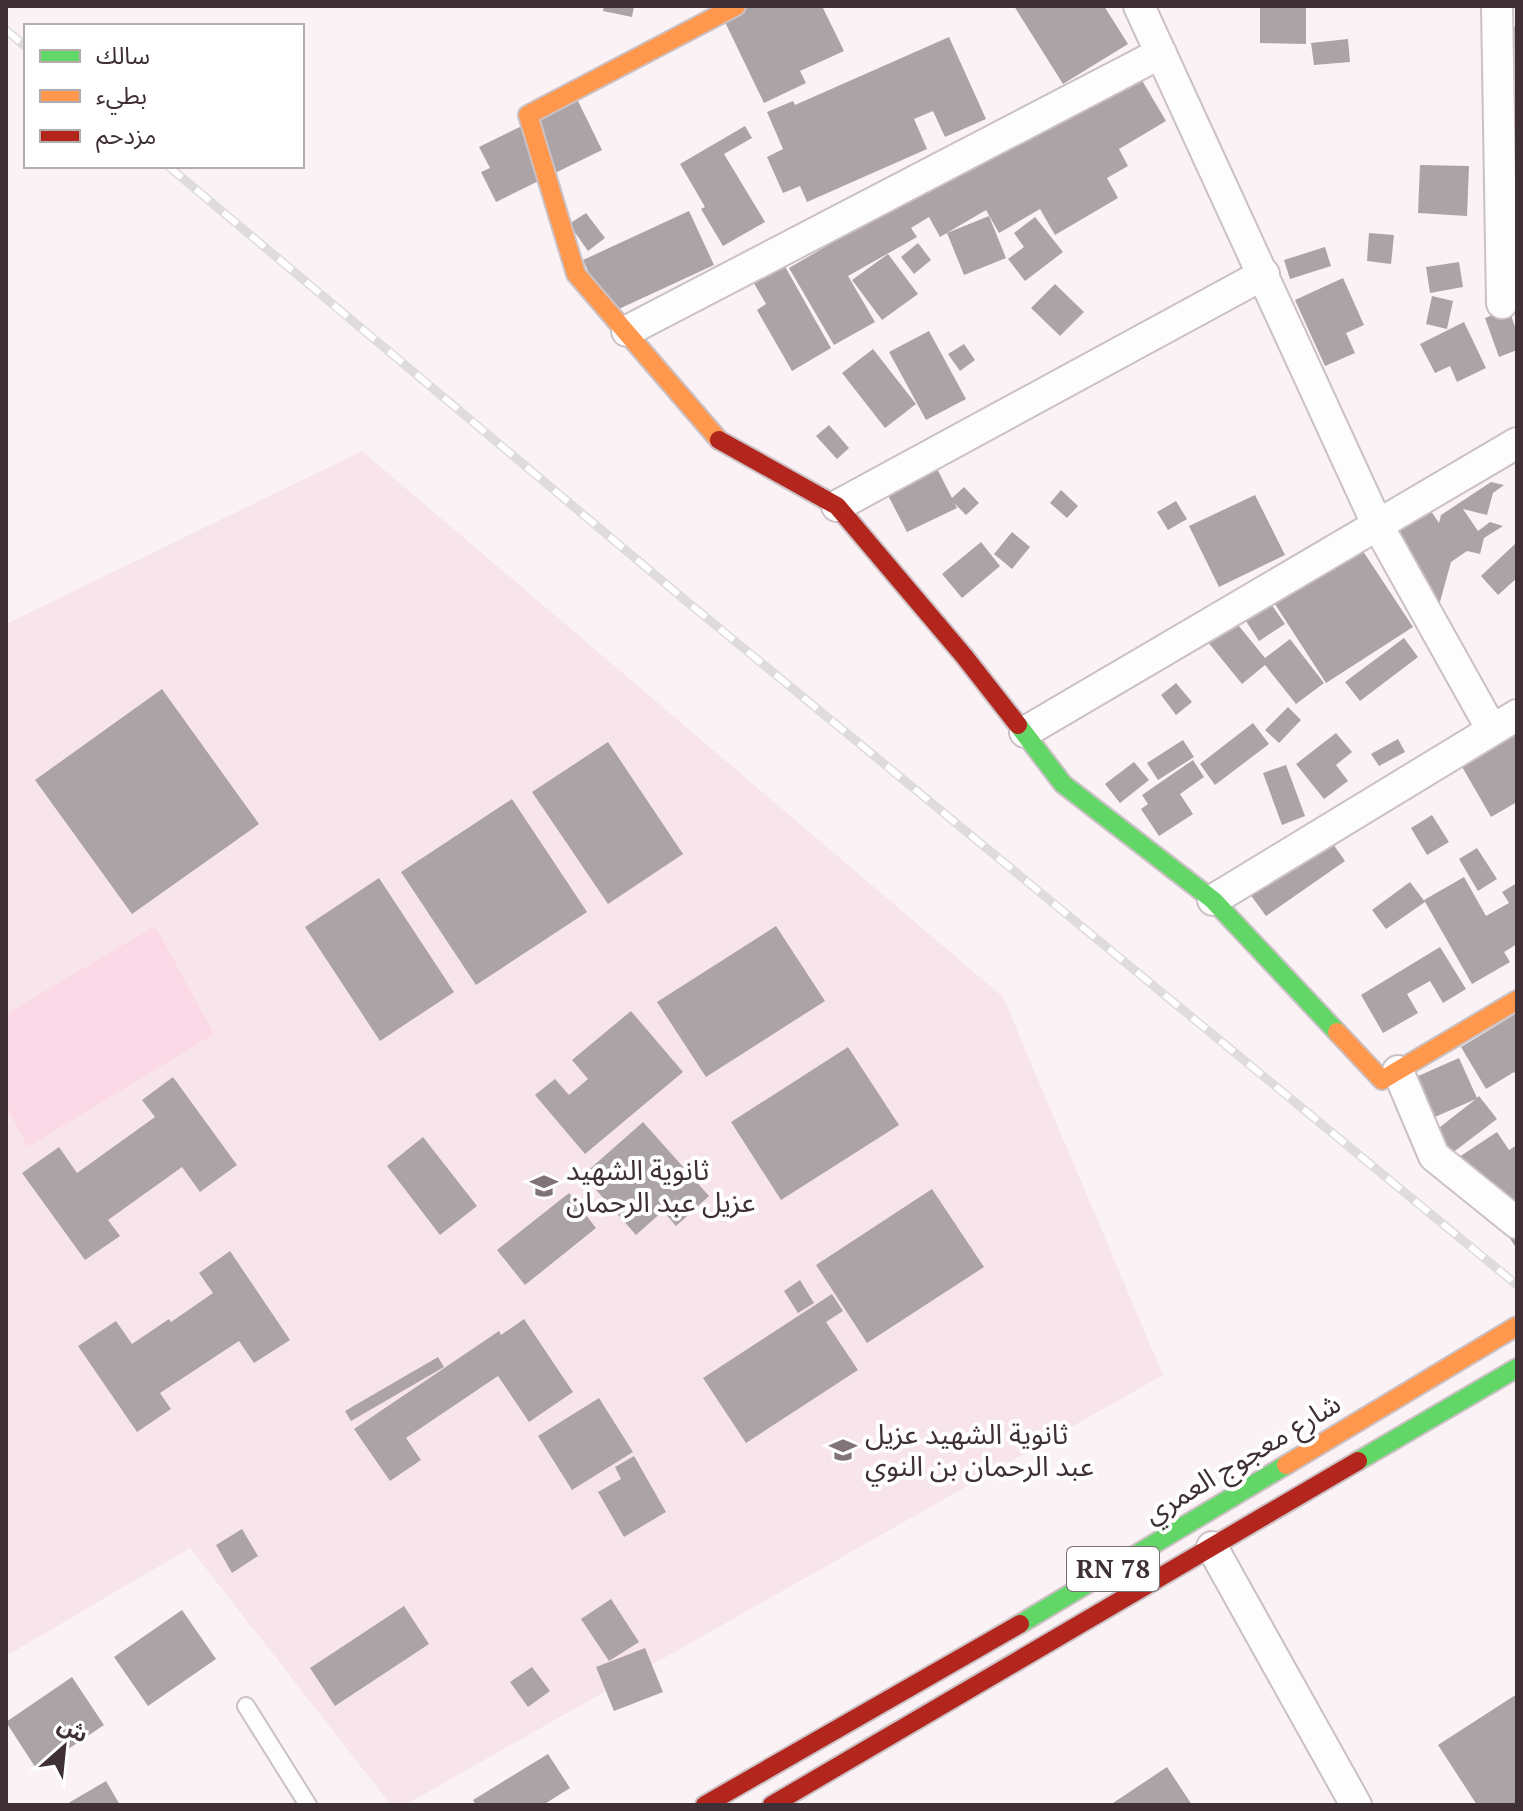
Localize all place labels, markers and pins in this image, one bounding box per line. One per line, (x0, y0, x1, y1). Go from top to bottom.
place label: ثانوية الشهيد عزيل عبد الرحمان (566, 1151, 755, 1220)
school or university icon: ثانوية الشهيد عزيل عبد الرحمان (529, 1171, 559, 1201)
place label: ثانوية الشهيد عزيل عبد الرحمان بن النوي (865, 1415, 1094, 1487)
school or university icon: ثانوية الشهيد عزيل عبد الرحمان بن النوي (828, 1435, 858, 1465)

